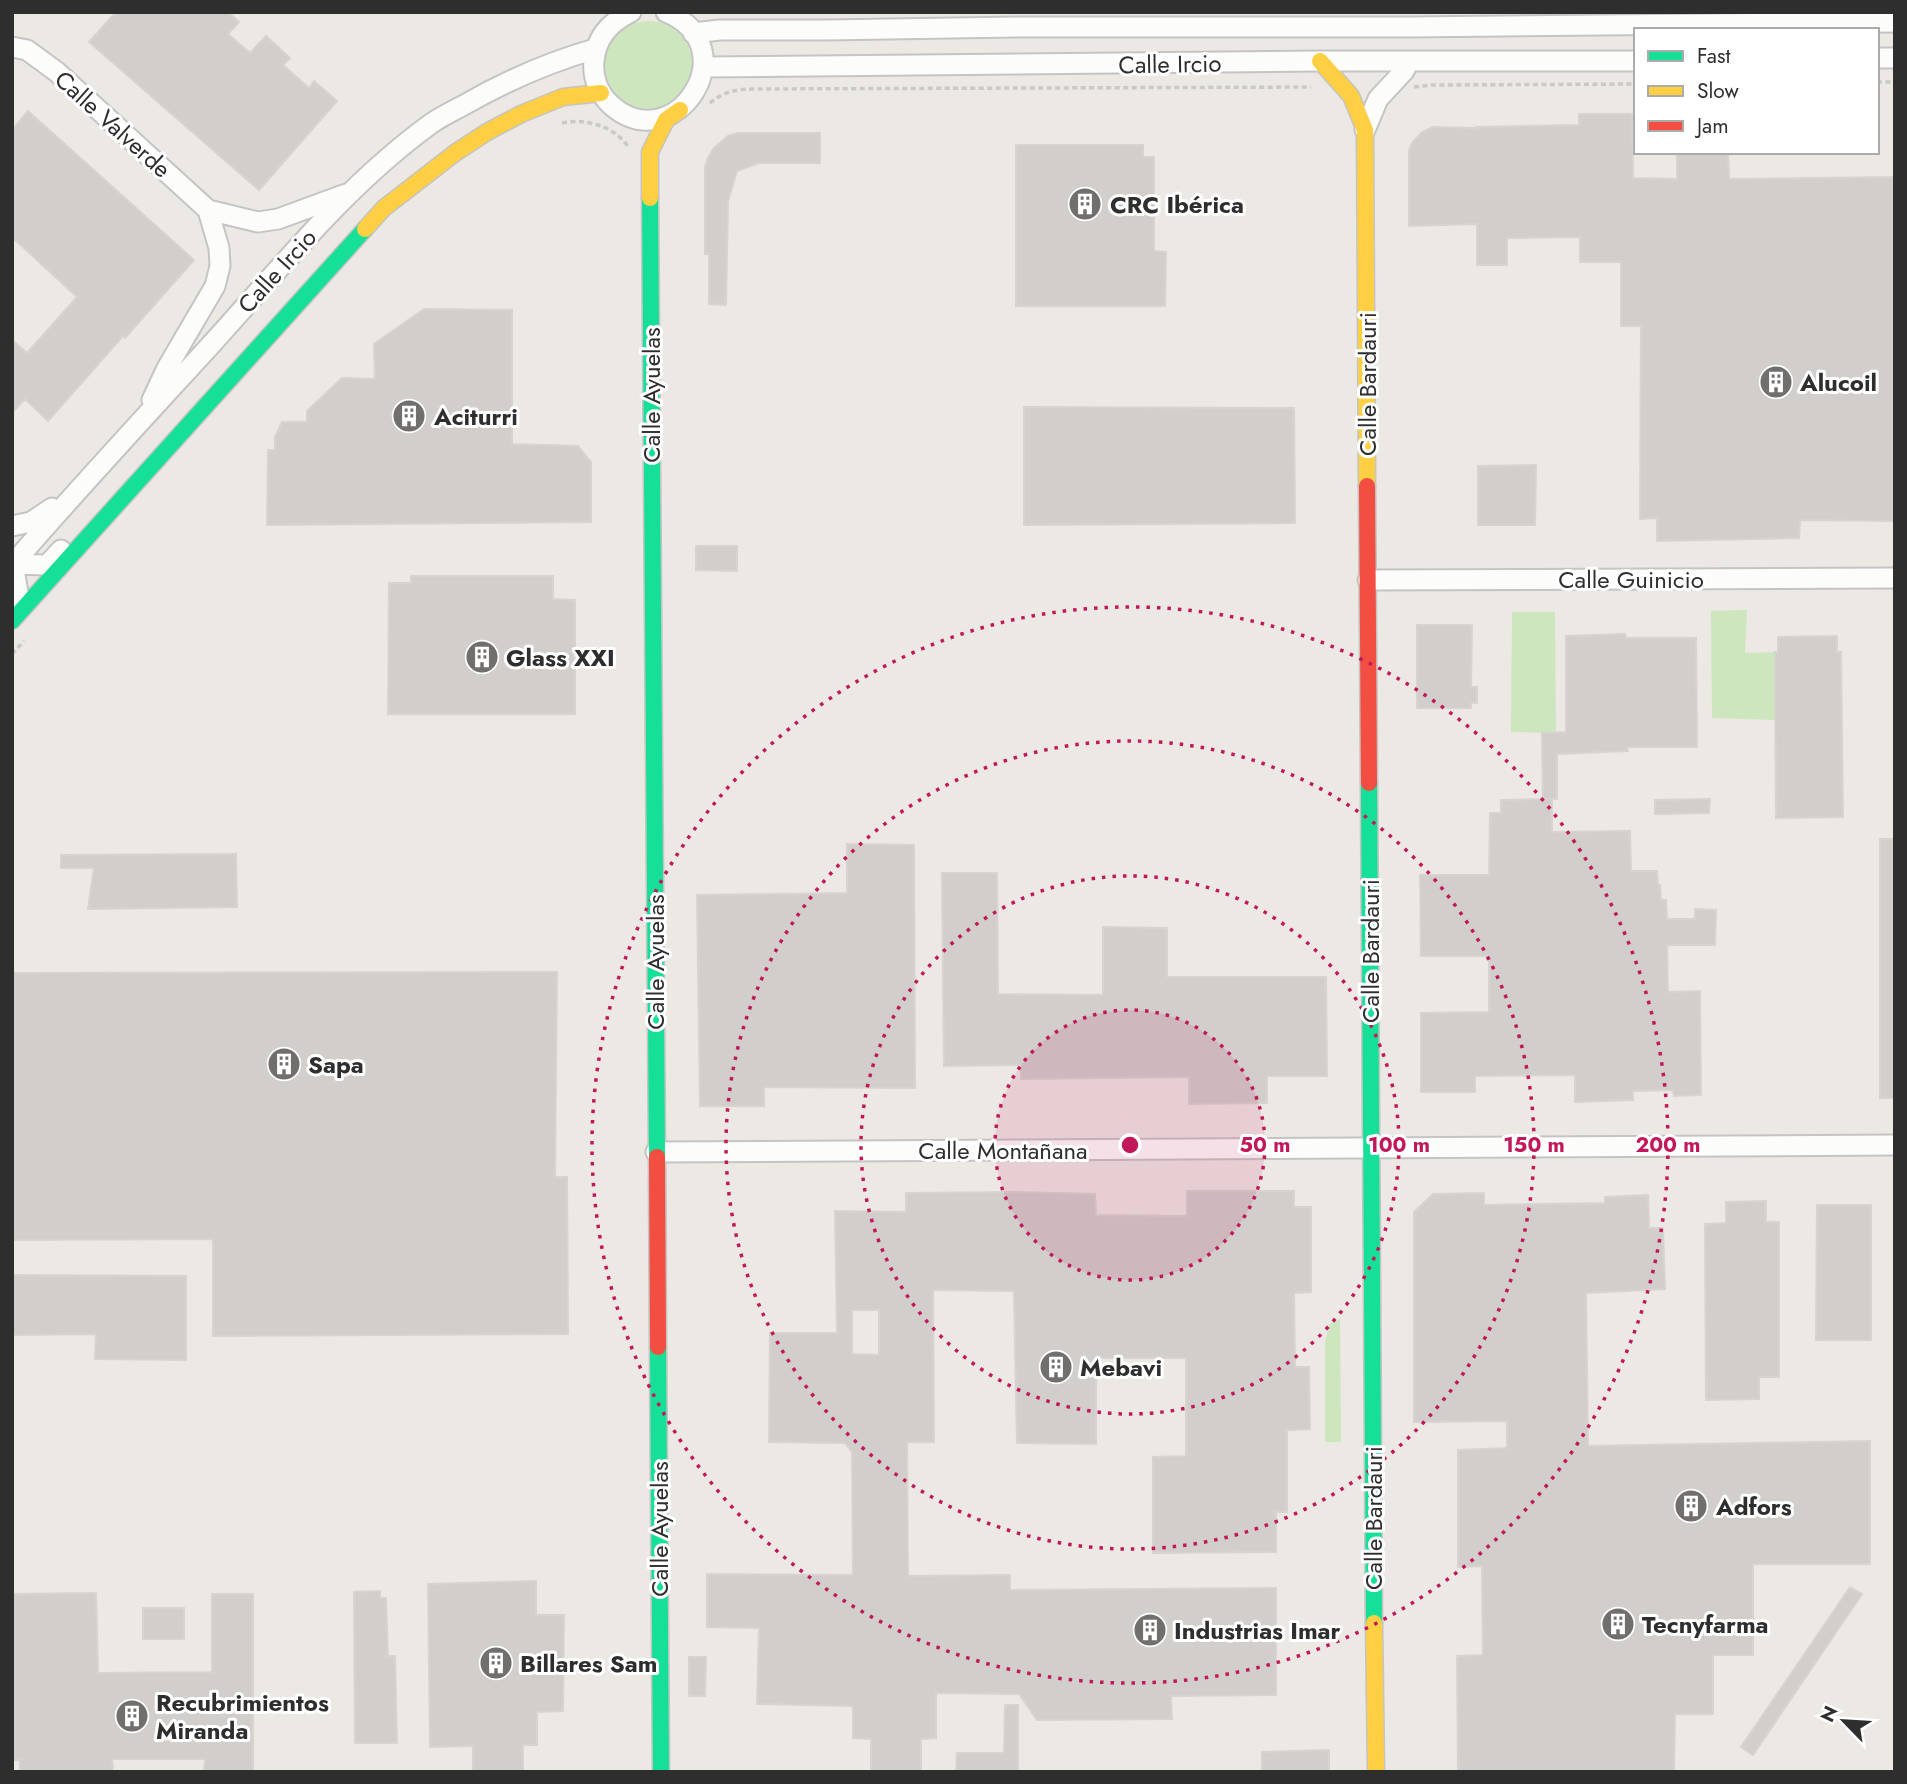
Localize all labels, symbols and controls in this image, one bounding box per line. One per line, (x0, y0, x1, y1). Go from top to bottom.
legend (1634, 28, 1879, 154)
text: Fast (1697, 41, 1730, 71)
street label: Calle Ircio (1118, 46, 1222, 82)
street label: Calle Valverde (47, 62, 179, 186)
text: Slow (1697, 76, 1739, 106)
text: Jam (1694, 111, 1729, 141)
building icon: CRC Ibérica (1066, 185, 1104, 223)
place label: CRC Ibérica (1110, 187, 1244, 222)
street label: Calle Ircio (229, 221, 325, 321)
street label: Calle Bardauri (1350, 312, 1385, 456)
street label: Calle Ayuelas (634, 327, 669, 463)
building icon: Alucoil (1757, 363, 1795, 401)
place label: Alucoil (1799, 365, 1877, 400)
building icon: Aciturri (390, 397, 428, 435)
place label: Aciturri (433, 399, 518, 434)
street label: Calle Guinicio (1558, 562, 1704, 597)
building icon: Glass XXI (463, 638, 501, 676)
place label: Glass XXI (506, 640, 615, 675)
street label: Calle Bardauri (1353, 879, 1388, 1023)
street label: Calle Ayuelas (638, 894, 673, 1030)
building icon: Sapa (265, 1045, 303, 1083)
place label: Sapa (308, 1047, 364, 1082)
text: 50 m (1240, 1130, 1290, 1160)
text: 100 m (1368, 1130, 1430, 1160)
text: 150 m (1503, 1130, 1565, 1160)
text: 200 m (1635, 1130, 1701, 1160)
street label: Calle Montañana (918, 1133, 1088, 1168)
centre of rings (1118, 1133, 1142, 1157)
building icon: Mebavi (1037, 1348, 1075, 1386)
place label: Mebavi (1080, 1350, 1162, 1385)
street label: Calle Bardauri (1356, 1446, 1391, 1590)
street label: Calle Ayuelas (642, 1461, 677, 1597)
building icon: Adfors (1672, 1487, 1710, 1525)
place label: Adfors (1715, 1489, 1792, 1524)
building icon: Tecnyfarma (1599, 1605, 1637, 1643)
place label: Tecnyfarma (1642, 1607, 1769, 1642)
building icon: Industrias Imar (1131, 1611, 1169, 1649)
place label: Industrias Imar (1174, 1613, 1341, 1648)
building icon: Billares Sam (477, 1644, 515, 1682)
place label: Billares Sam (520, 1646, 657, 1681)
place label: Recubrimientos Miranda (156, 1685, 329, 1748)
north arrow (1809, 1686, 1879, 1756)
building icon: Recubrimientos Miranda (113, 1697, 151, 1735)
text: N (1814, 1701, 1844, 1727)

